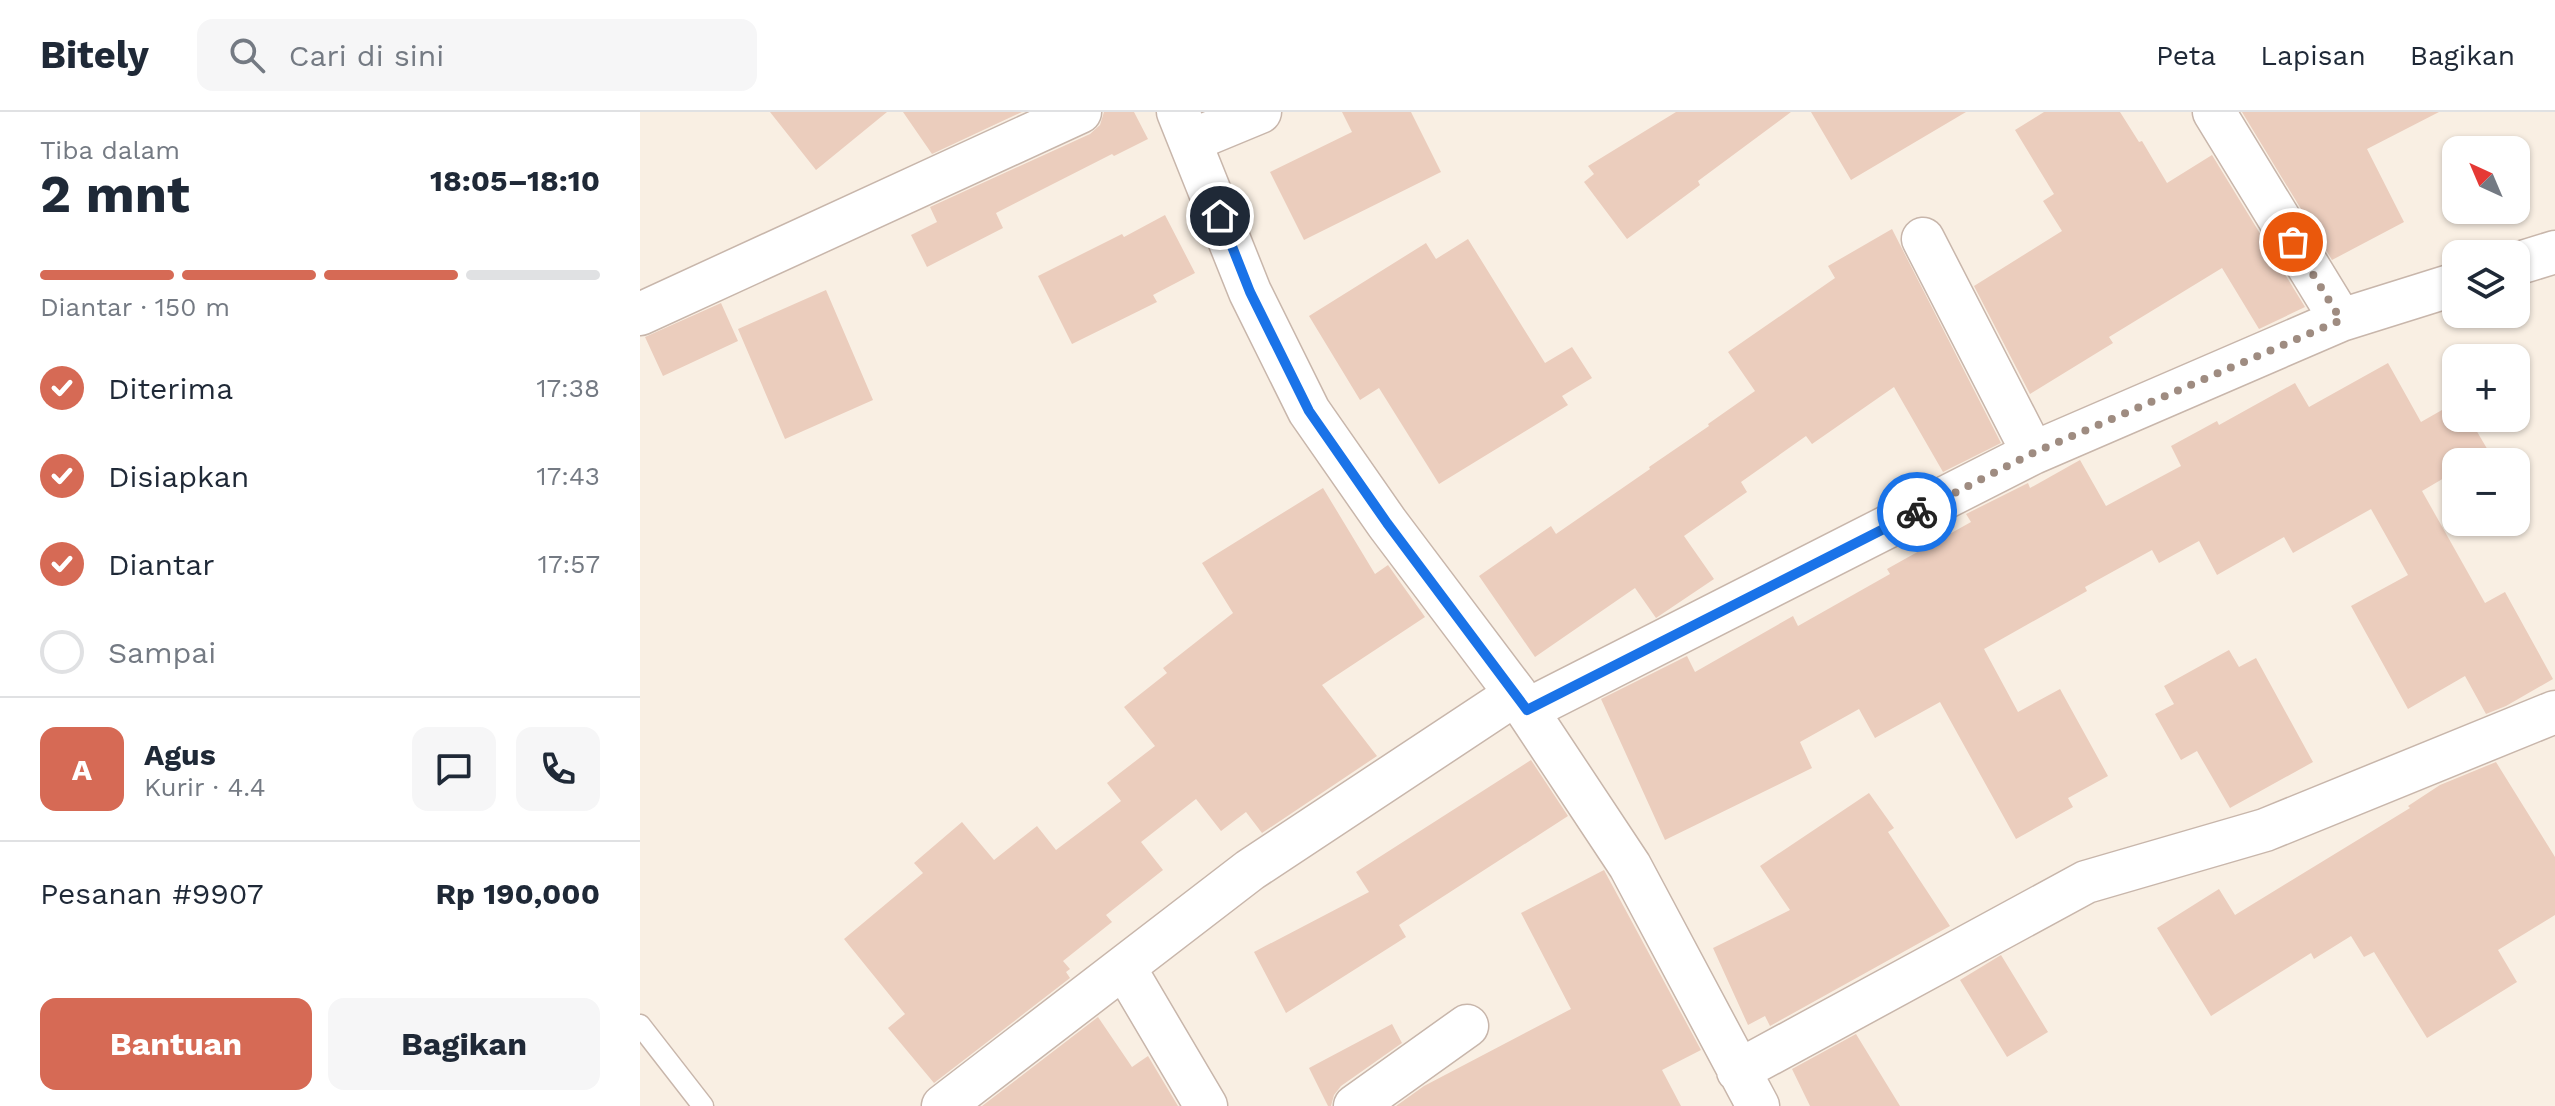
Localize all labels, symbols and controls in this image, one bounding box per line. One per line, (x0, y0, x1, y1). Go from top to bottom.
search box (197, 19, 757, 91)
text: Bitely (40, 33, 149, 77)
icon: search (225, 33, 269, 77)
text: Cari di sini (289, 38, 444, 73)
text: Peta (2156, 39, 2216, 72)
text: Lapisan (2260, 39, 2366, 72)
text: Bagikan (2410, 39, 2515, 72)
text: Tiba dalam (40, 135, 180, 165)
north arrow (2442, 136, 2530, 224)
map controls (2442, 136, 2530, 536)
text: 18:05–18:10 (430, 163, 600, 198)
text: 2 mnt (40, 164, 190, 225)
pin (1186, 182, 1254, 250)
icon: home (1198, 194, 1242, 238)
pin (2259, 208, 2327, 276)
icon: bag (2271, 220, 2315, 264)
button: layers (2442, 240, 2530, 328)
text: Diantar · 150 m (40, 292, 230, 322)
button: + (2442, 344, 2530, 432)
icon: check (40, 366, 84, 410)
text: Diterima (108, 371, 233, 406)
text: 17:38 (536, 373, 600, 403)
button: − (2442, 448, 2530, 536)
icon: check (40, 454, 84, 498)
text: Disiapkan (108, 459, 249, 494)
text: 17:43 (537, 461, 600, 491)
courier (1877, 472, 1957, 552)
icon: bike (1895, 490, 1939, 534)
icon: check (40, 542, 84, 586)
text: Diantar (108, 547, 215, 582)
text: 17:57 (538, 549, 600, 579)
text: Sampai (108, 635, 216, 670)
button: chat (412, 727, 496, 811)
button: phone (516, 727, 600, 811)
text: Agus (144, 737, 216, 772)
text: A (72, 752, 92, 787)
text: Kurir · 4.4 (144, 772, 266, 802)
text: Pesanan #9907 (40, 876, 264, 911)
text: Rp 190,000 (435, 876, 600, 911)
button: Bantuan (40, 998, 312, 1090)
button: Bagikan (328, 998, 600, 1090)

